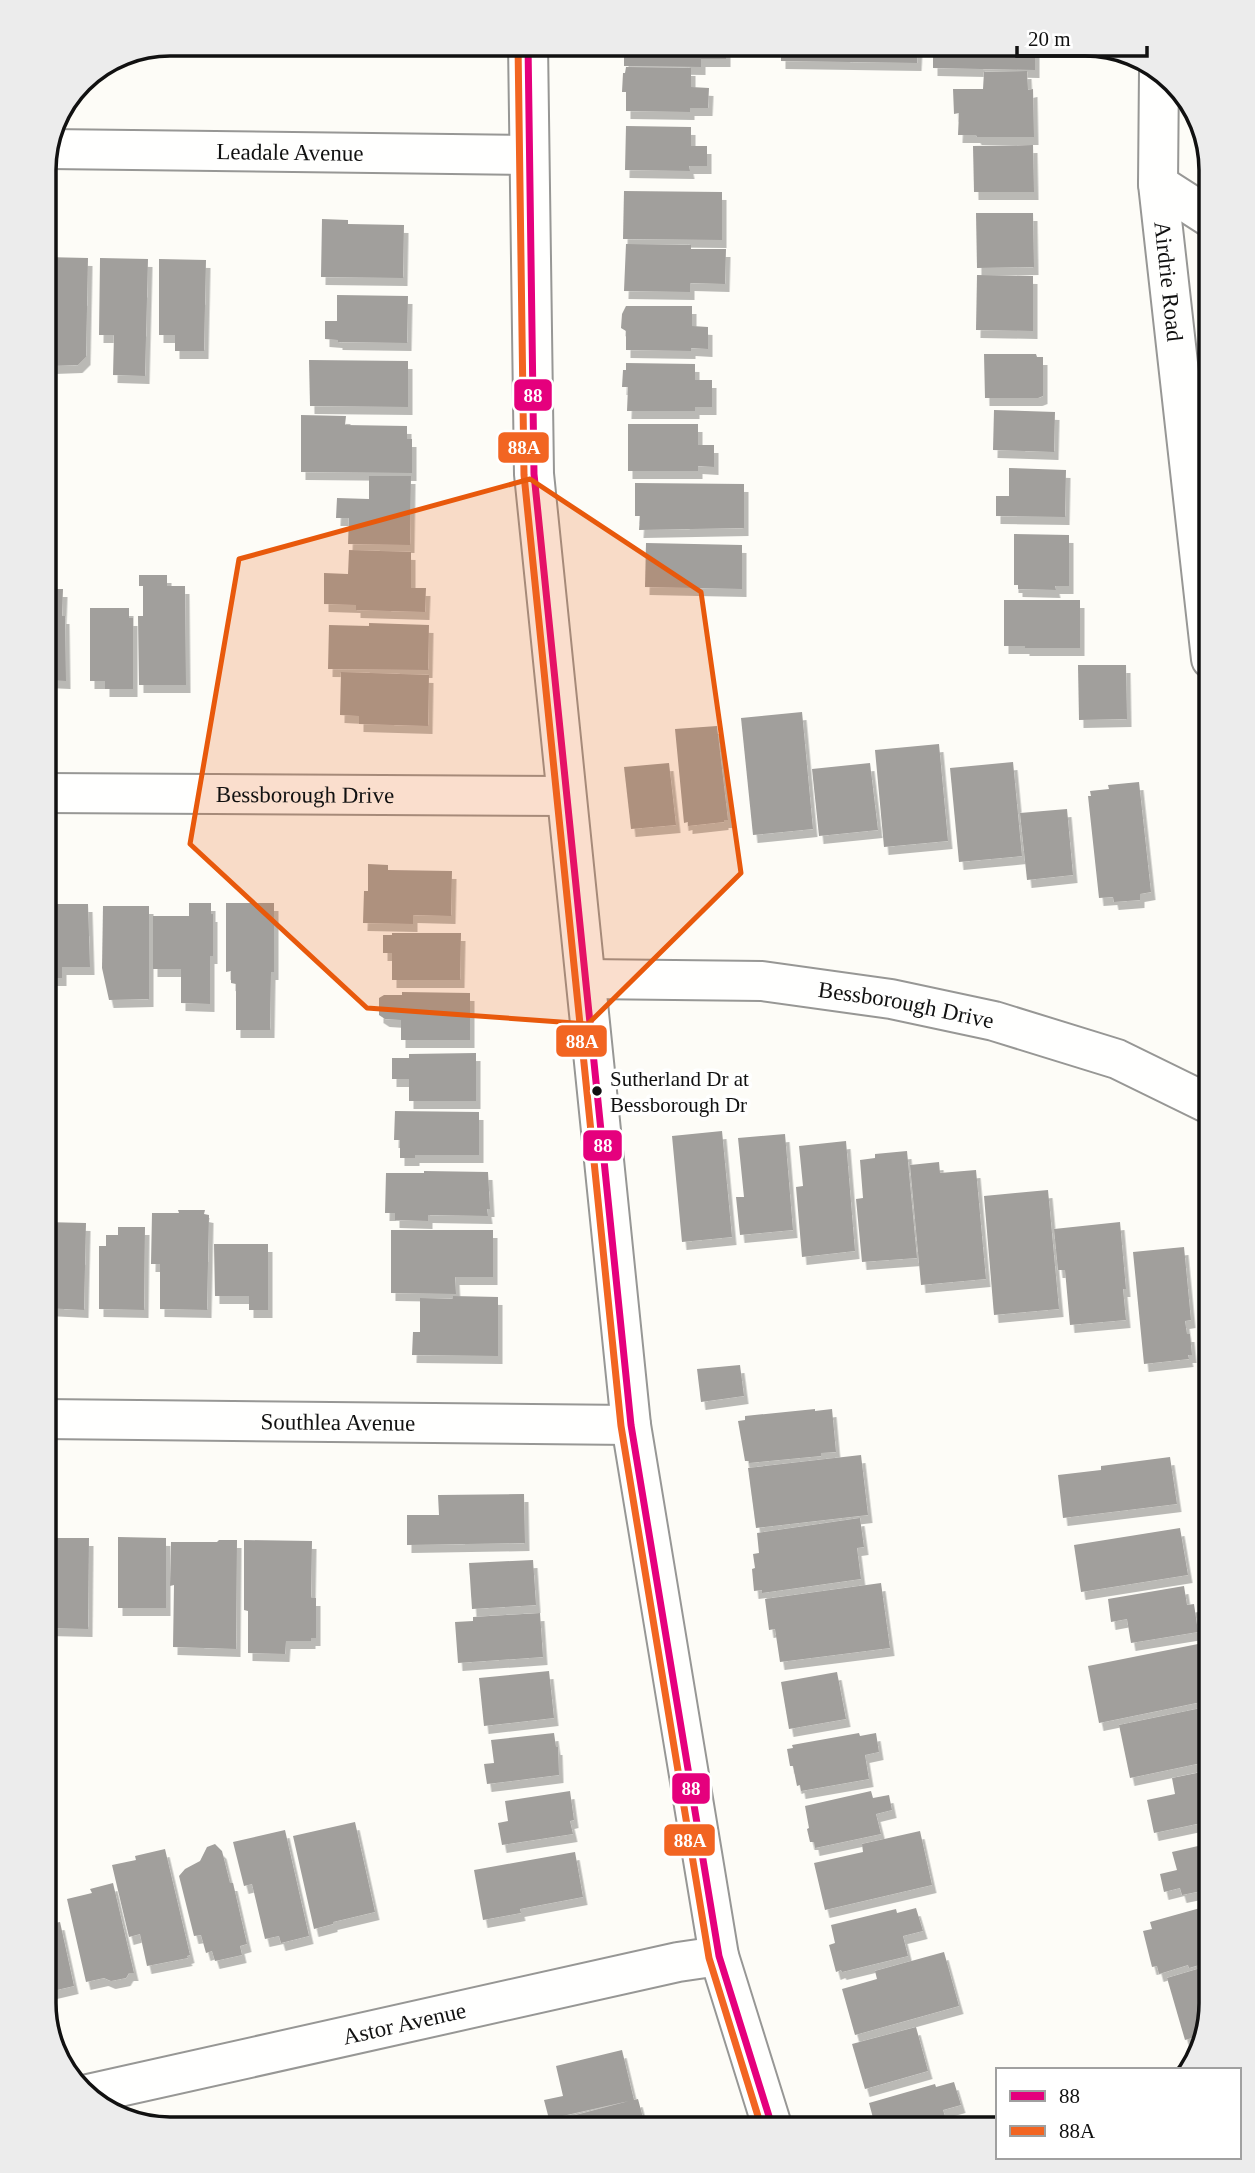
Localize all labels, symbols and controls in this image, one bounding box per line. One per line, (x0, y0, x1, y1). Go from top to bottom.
scale bar (1017, 14, 1146, 58)
text: 20 m (1028, 27, 1071, 51)
street label: Leadale Avenue (216, 139, 364, 165)
street label: Airdrie Road (1150, 220, 1188, 343)
line badge: 88 (513, 378, 553, 412)
text: 88 (524, 385, 543, 406)
line badge: 88A (497, 431, 550, 464)
text: 88A (508, 437, 541, 458)
street label: Bessborough Drive (216, 781, 394, 808)
street label: Bessborough Drive (817, 976, 996, 1033)
line badge: 88A (555, 1024, 608, 1058)
text: 88A (566, 1031, 599, 1052)
place label: Sutherland Dr at Bessborough Dr (610, 1067, 749, 1117)
marker: Sutherland Dr at Bessborough Dr (590, 1084, 604, 1098)
line badge: 88 (582, 1129, 623, 1162)
text: 88 (594, 1135, 613, 1156)
street label: Southlea Avenue (260, 1409, 416, 1435)
line badge: 88 (671, 1772, 711, 1805)
text: 88 (682, 1778, 701, 1799)
line badge: 88A (663, 1823, 716, 1857)
text: 88A (674, 1830, 707, 1851)
street label: Astor Avenue (340, 1997, 468, 2049)
legend (996, 2068, 1241, 2159)
text: 88 (1059, 2084, 1080, 2108)
text: 88A (1059, 2119, 1096, 2143)

